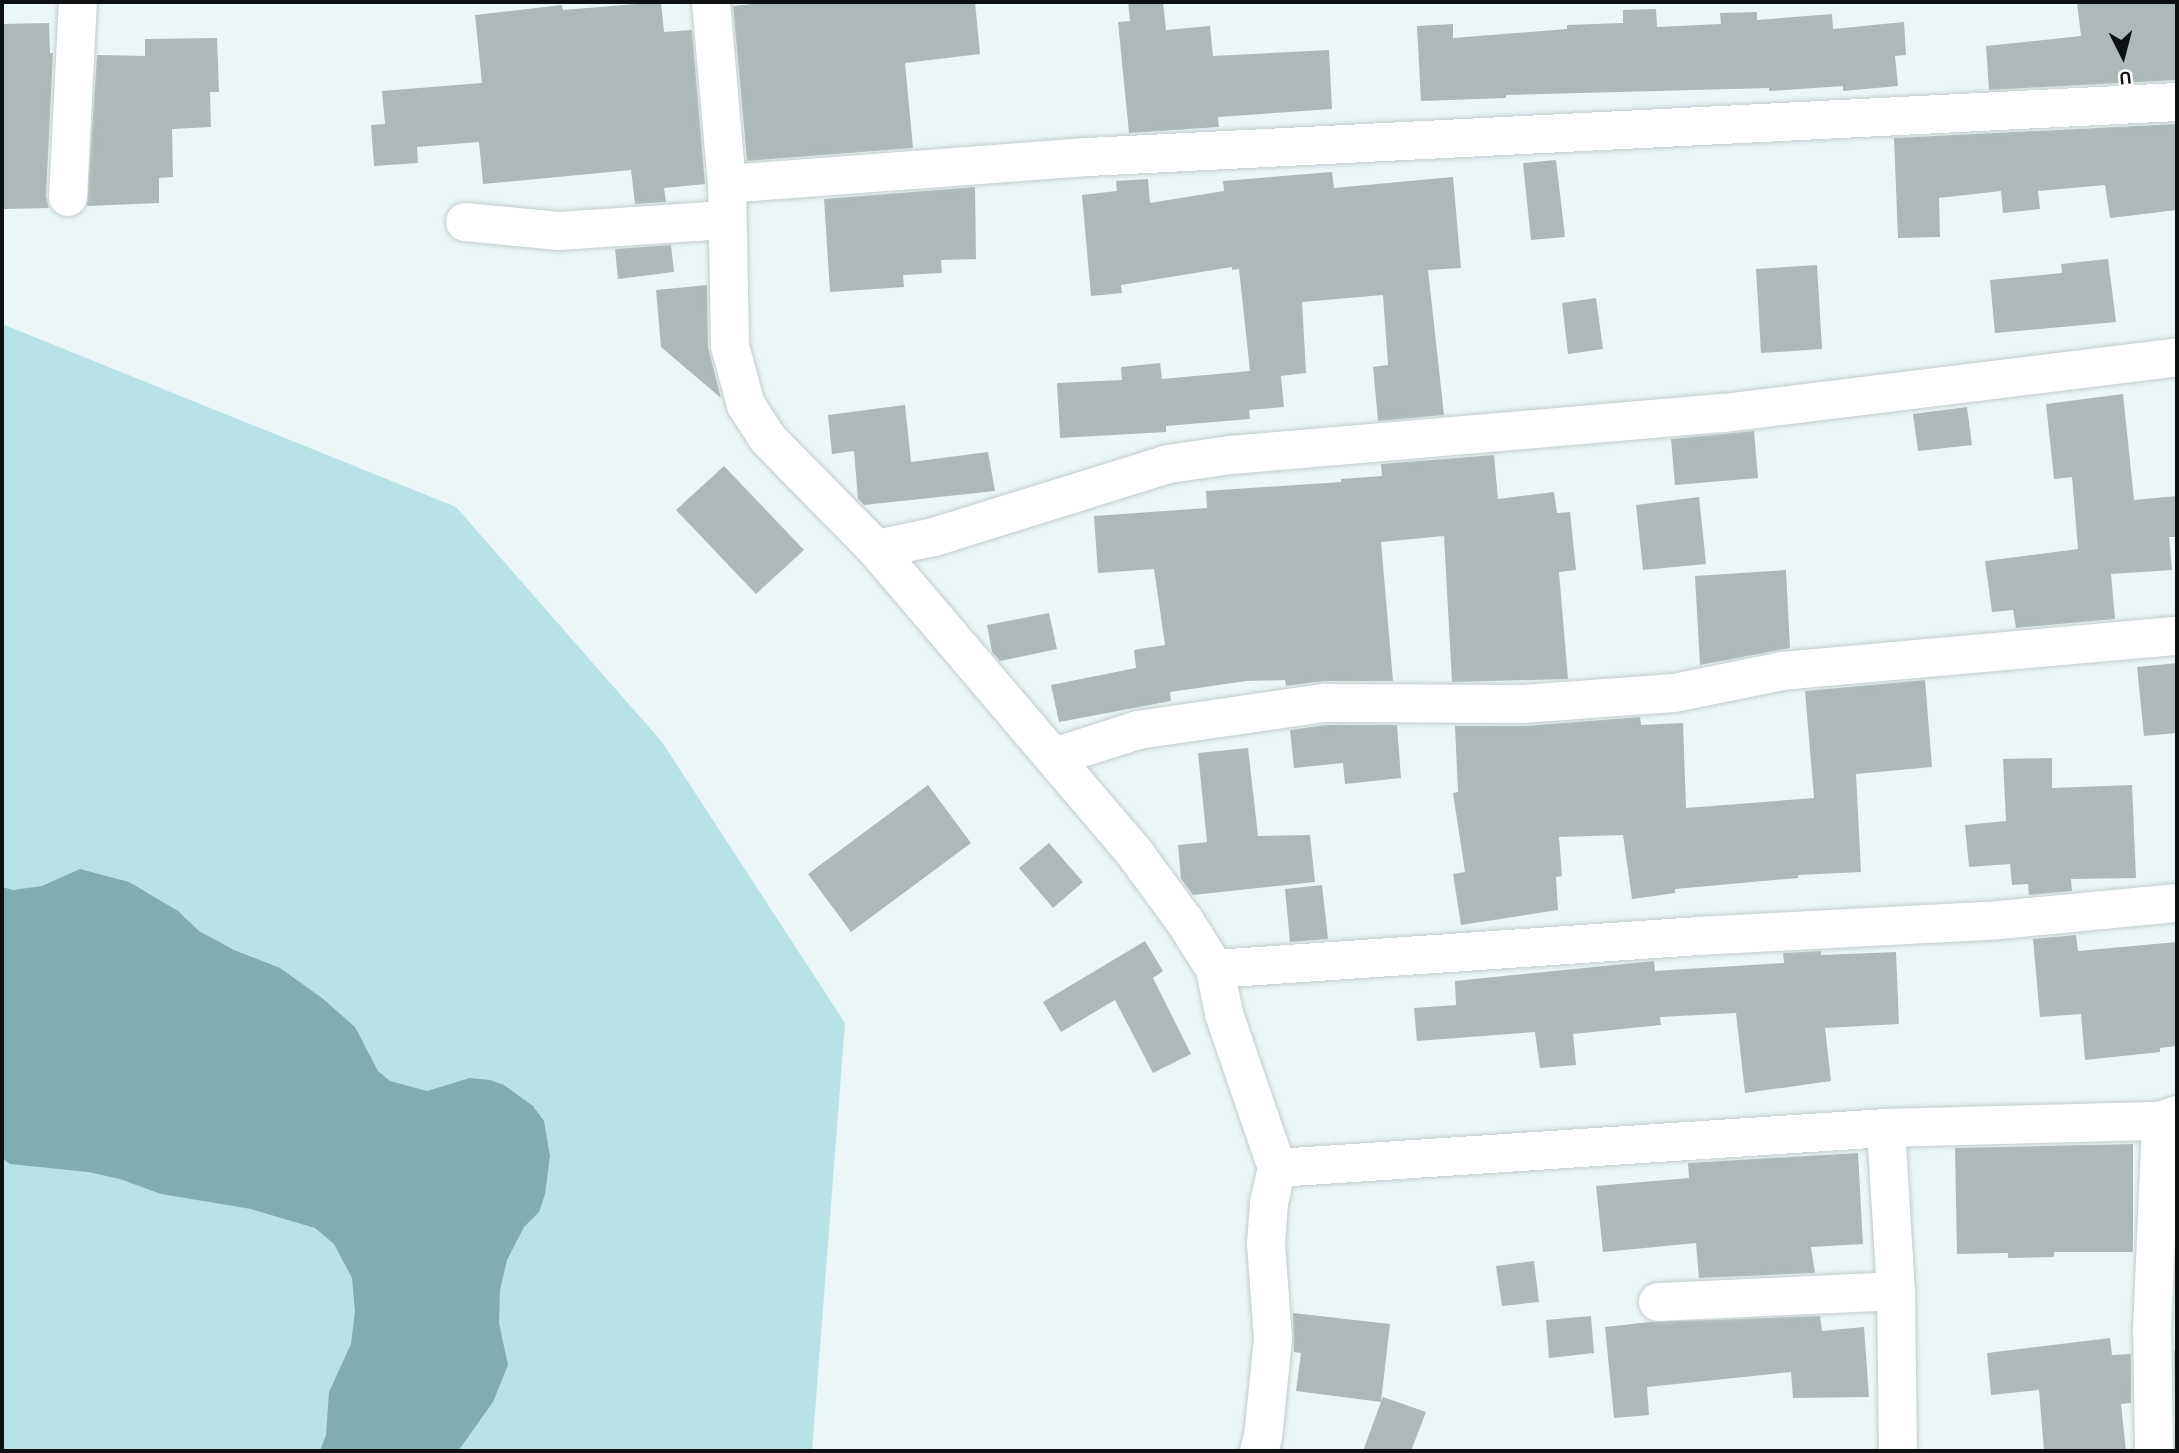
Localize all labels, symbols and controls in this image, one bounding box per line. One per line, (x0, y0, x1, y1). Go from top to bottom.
north arrow (2088, 21, 2158, 91)
text: U (2118, 67, 2132, 87)

